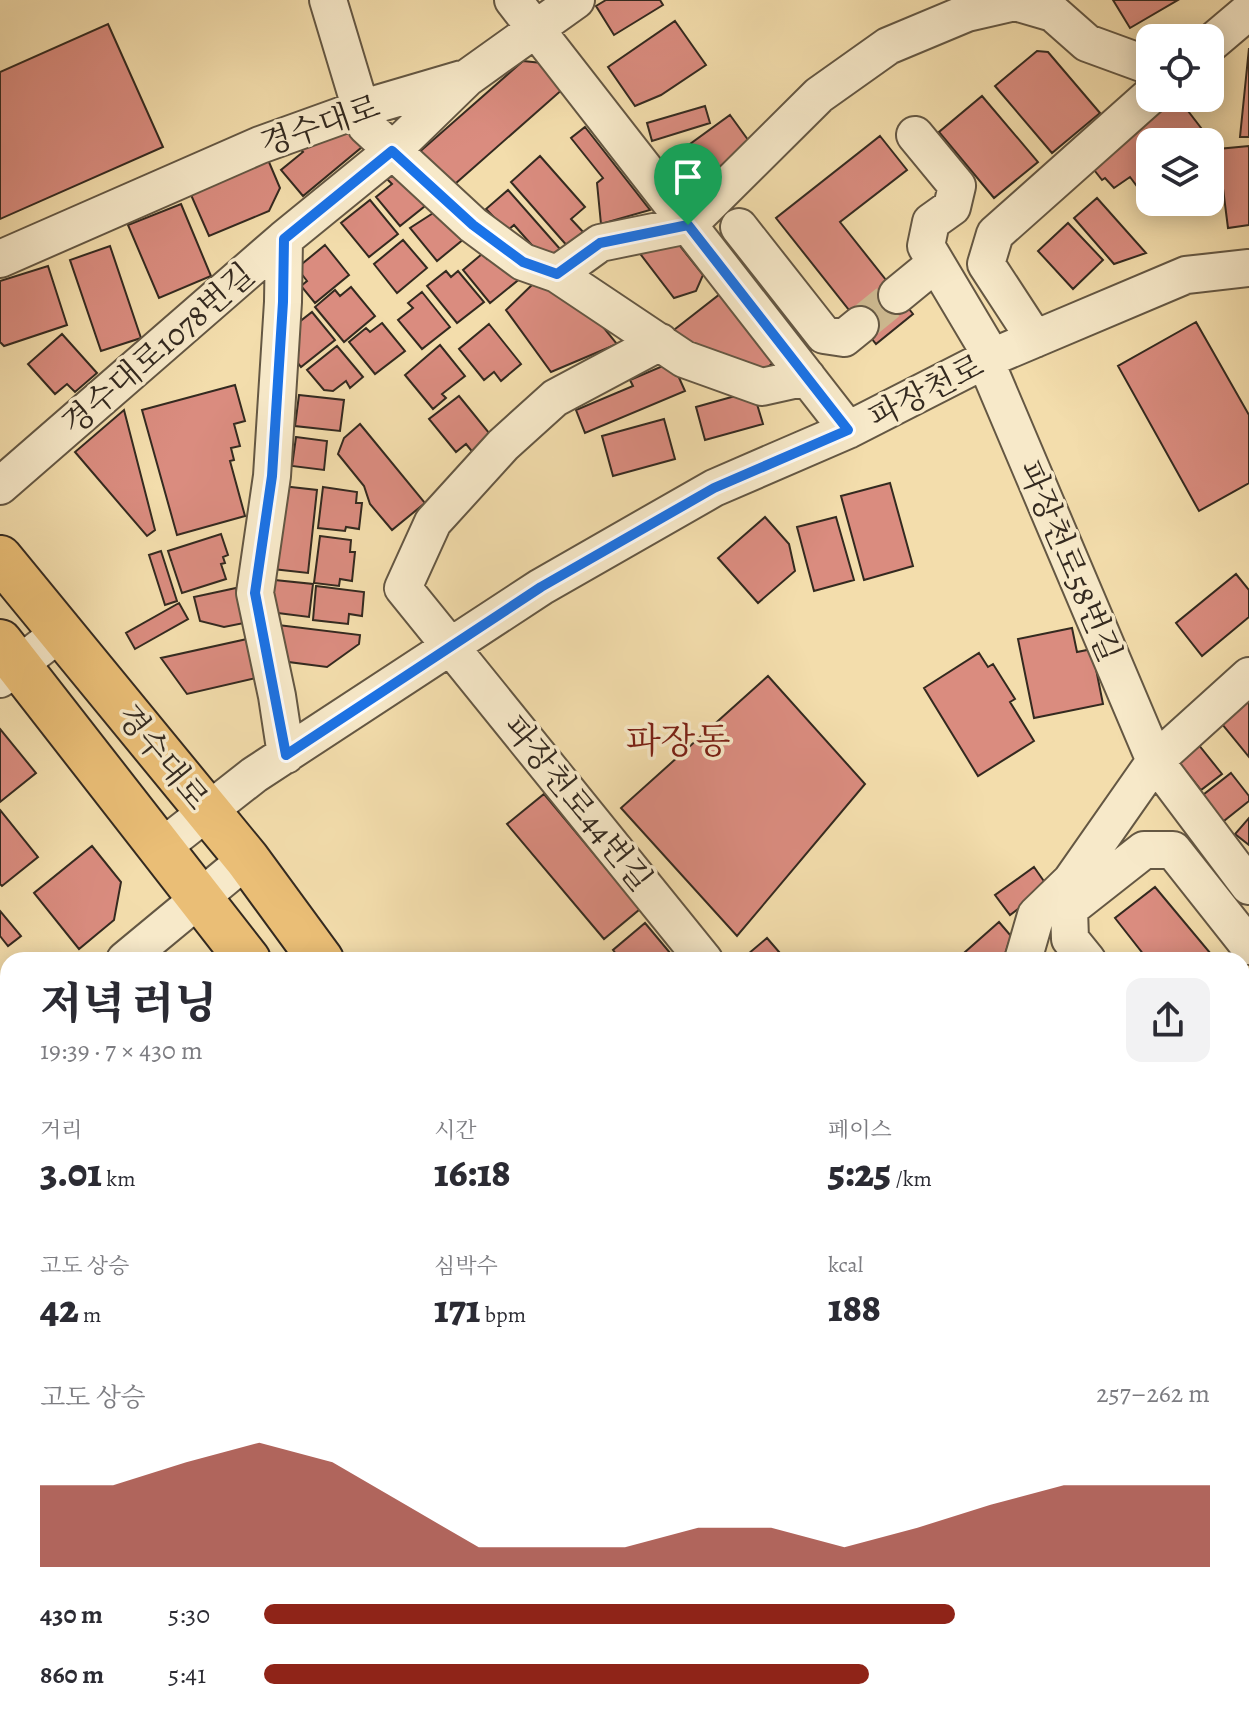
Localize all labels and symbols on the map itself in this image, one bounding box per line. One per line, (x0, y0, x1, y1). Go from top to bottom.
street label: 경수대로 (254, 84, 386, 166)
pin (654, 143, 722, 225)
street label: 경수대로1078번길 (52, 253, 264, 445)
street label: 파장천로 (861, 343, 991, 439)
street label: 파장천로58번길 (1008, 454, 1132, 668)
street label: 경수대로 (107, 695, 219, 819)
street label: 파장천로44번길 (493, 706, 663, 900)
district label: 파장동 (626, 716, 730, 765)

